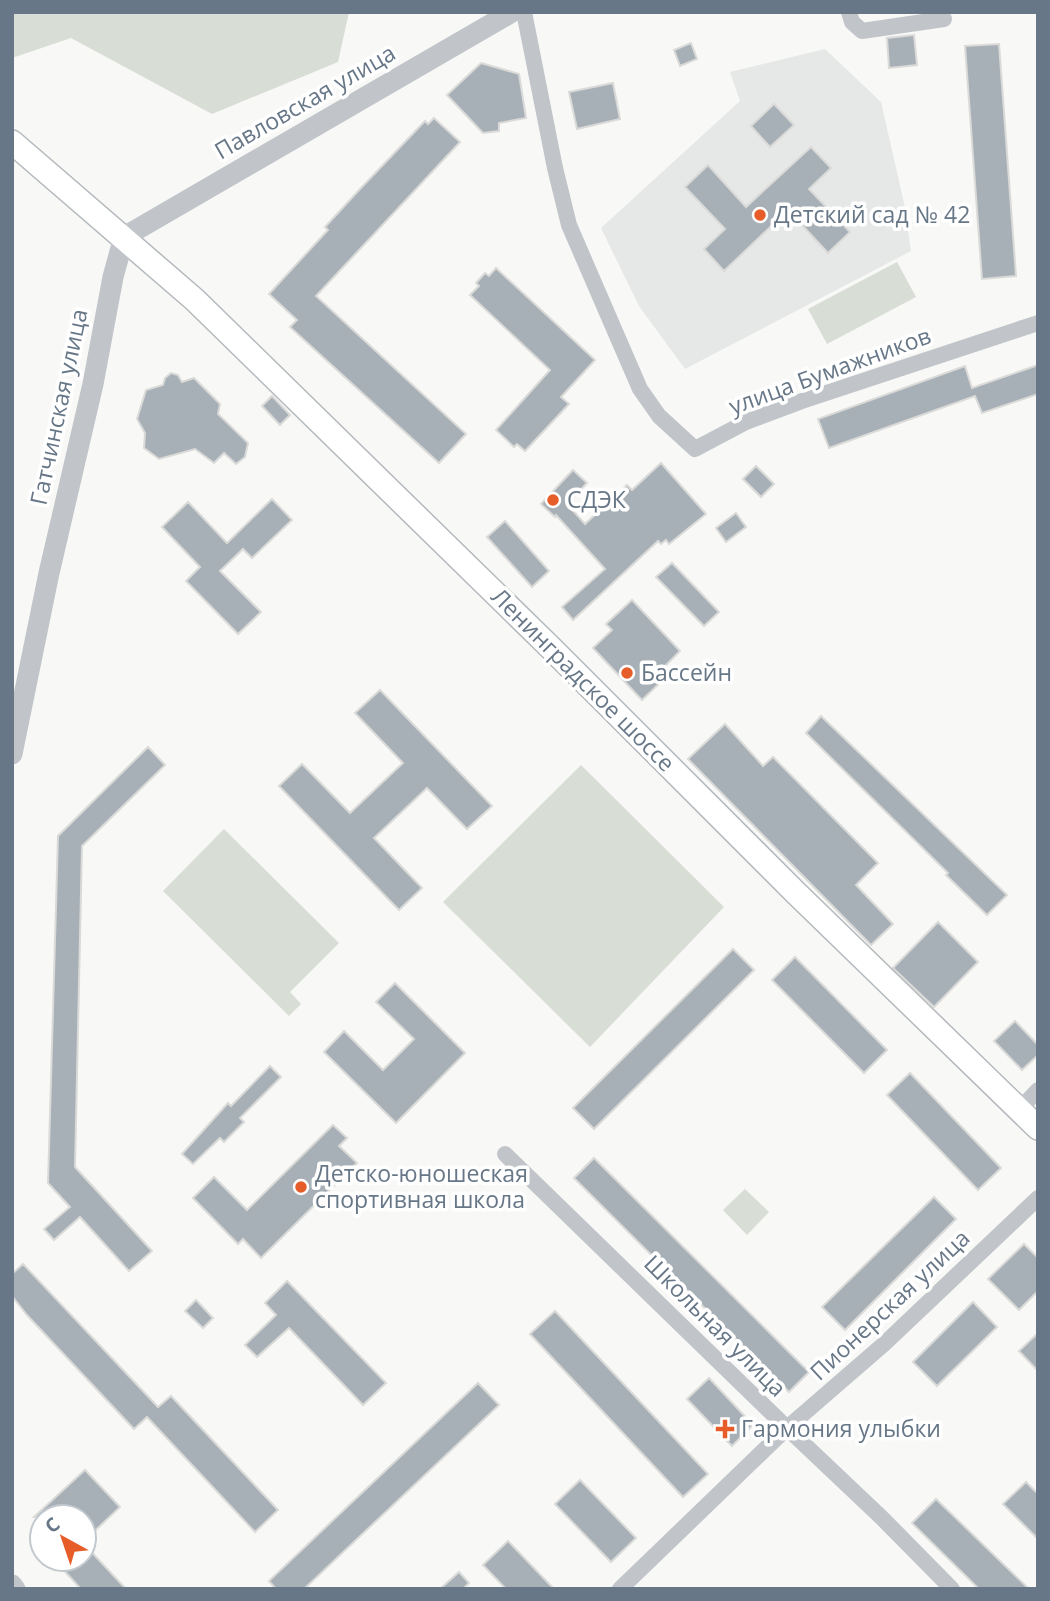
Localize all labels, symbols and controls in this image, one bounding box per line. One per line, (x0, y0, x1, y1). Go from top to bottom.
street label: Павловская улица (208, 36, 401, 166)
place label: Детский сад № 42 (774, 198, 970, 230)
marker: Детский сад № 42 (752, 207, 768, 223)
street label: Гатчинская улица (22, 306, 94, 508)
street label: улица Бумажников (724, 319, 935, 421)
place label: СДЭК (567, 483, 627, 515)
marker: СДЭК (545, 492, 561, 508)
street label: Ленинградское шоссе (485, 580, 683, 778)
place label: Бассейн (641, 656, 732, 688)
marker: Бассейн (619, 665, 635, 681)
place label: Детско-юношеская спортивная школа (315, 1157, 528, 1215)
marker: Детско-юношеская спортивная школа (293, 1179, 309, 1195)
street label: Пионерская улица (802, 1222, 976, 1387)
street label: Школьная улица (638, 1247, 794, 1403)
place label: Гармония улыбки (741, 1412, 941, 1444)
marker: Гармония улыбки (715, 1419, 735, 1439)
north arrow (28, 1503, 98, 1573)
text: С (39, 1511, 65, 1539)

